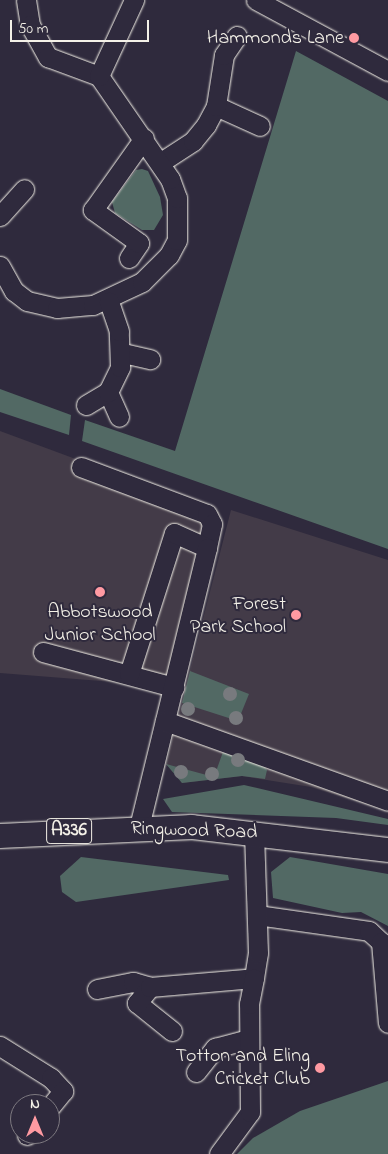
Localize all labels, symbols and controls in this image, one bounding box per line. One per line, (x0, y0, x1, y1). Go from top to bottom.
scale bar (12, 10, 151, 42)
text: 50 m (18, 18, 48, 40)
place label: Hammonds Lane (207, 26, 344, 50)
marker: Hammonds Lane (348, 32, 360, 44)
marker: Abbotswood Junior School (94, 586, 106, 598)
place label: Forest Park School (190, 592, 286, 639)
place label: Abbotswood Junior School (45, 600, 155, 647)
marker: Forest Park School (290, 609, 302, 621)
road number: A336 (45, 814, 93, 848)
street label: Ringwood Road (130, 817, 258, 845)
place label: Totton and Eling Cricket Club (175, 1044, 310, 1091)
marker: Totton and Eling Cricket Club (314, 1062, 326, 1074)
north arrow (10, 1094, 60, 1144)
text: N (30, 1094, 40, 1115)

